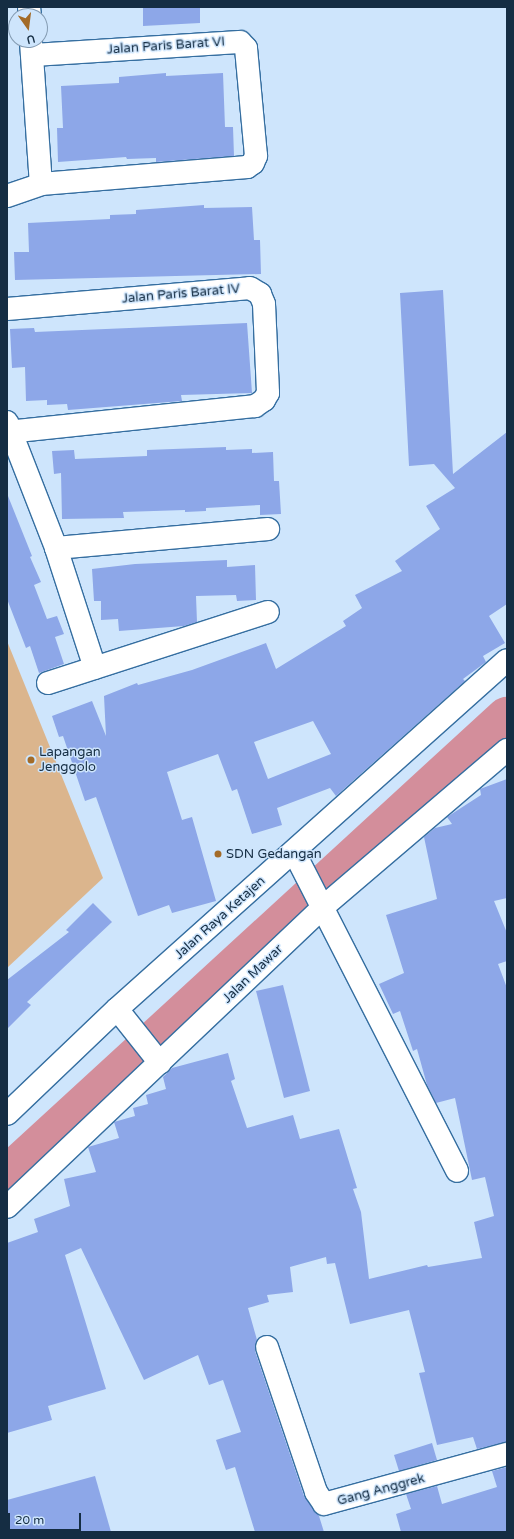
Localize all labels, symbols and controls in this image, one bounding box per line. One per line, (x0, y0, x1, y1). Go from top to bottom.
north arrow (8, 8, 48, 48)
text: U (25, 32, 36, 46)
street label: Jalan Paris Barat VI (106, 34, 226, 58)
street label: Jalan Paris Barat IV (121, 281, 241, 307)
place label: Lapangan Jenggolo (39, 745, 101, 776)
marker: Lapangan Jenggolo (26, 755, 36, 765)
place label: SDN Gedangan (226, 846, 322, 862)
marker: SDN Gedangan (213, 849, 223, 859)
street label: Jalan Raya Ketajen (172, 873, 268, 963)
street label: Jalan Mawar (220, 941, 286, 1007)
street label: Gang Anggrek (336, 1471, 426, 1509)
scale bar (10, 1505, 83, 1531)
text: 20 m (15, 1513, 44, 1527)

